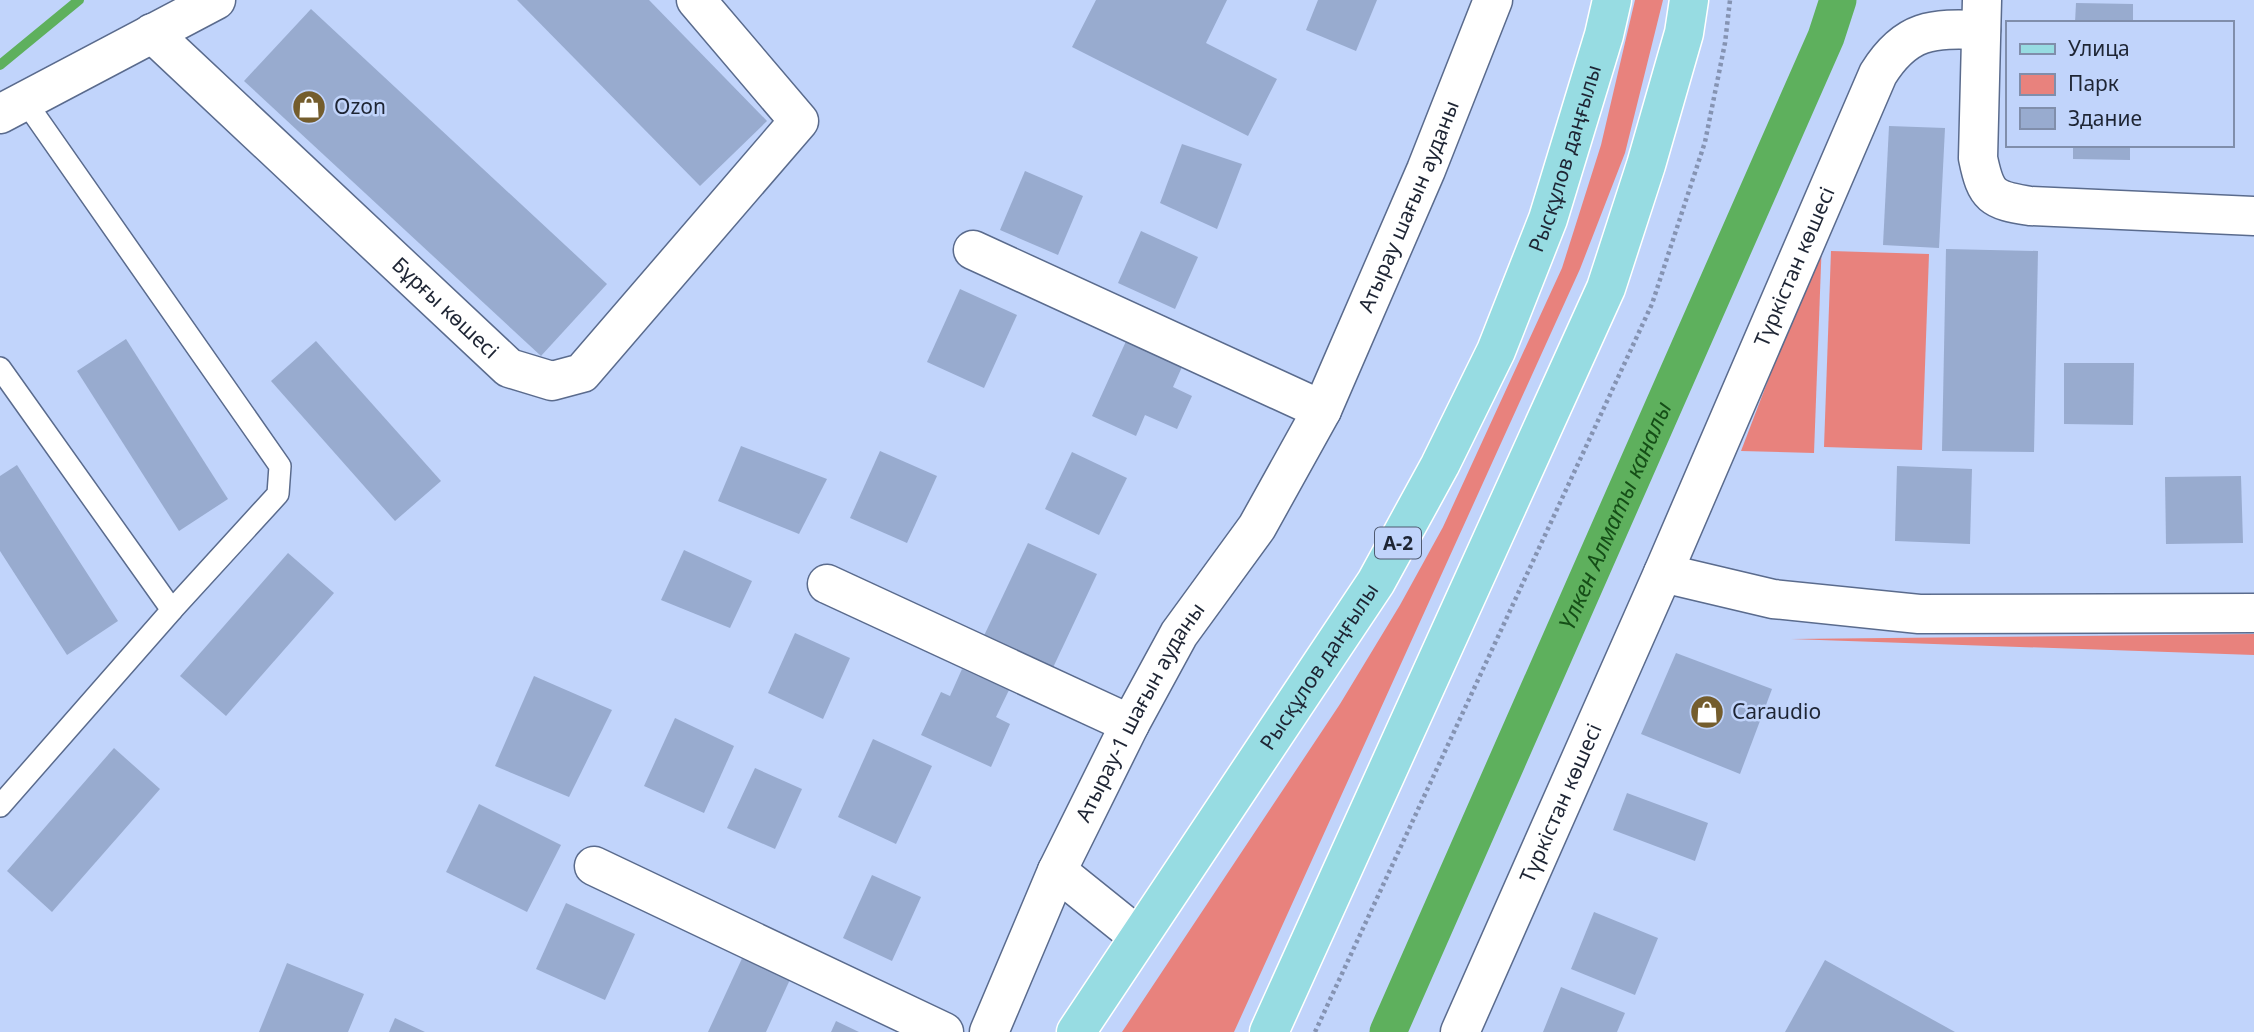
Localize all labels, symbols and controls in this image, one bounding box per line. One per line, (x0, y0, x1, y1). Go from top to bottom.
legend (2006, 21, 2233, 147)
text: Улица (2068, 34, 2130, 62)
street label: Рысқұлов даңғылы (1521, 61, 1607, 256)
text: Парк (2068, 69, 2119, 97)
shop icon: Ozon (290, 88, 328, 126)
place label: Ozon (334, 92, 386, 120)
street label: Атырау шағын ауданы (1351, 96, 1465, 316)
text: Здание (2068, 104, 2142, 132)
street label: Түркістан көшесі (1747, 182, 1841, 351)
street label: Бұрғы көшесі (386, 250, 505, 364)
water label: Үлкен Алматы каналы (1550, 396, 1679, 634)
road number: A-2 (1375, 528, 1421, 558)
street label: Рысқұлов даңғылы (1253, 577, 1384, 755)
street label: Атырау-1 шағын ауданы (1069, 596, 1211, 826)
shop icon: Caraudio (1688, 693, 1726, 731)
place label: Caraudio (1732, 697, 1821, 725)
street label: Түркістан көшесі (1513, 719, 1608, 887)

